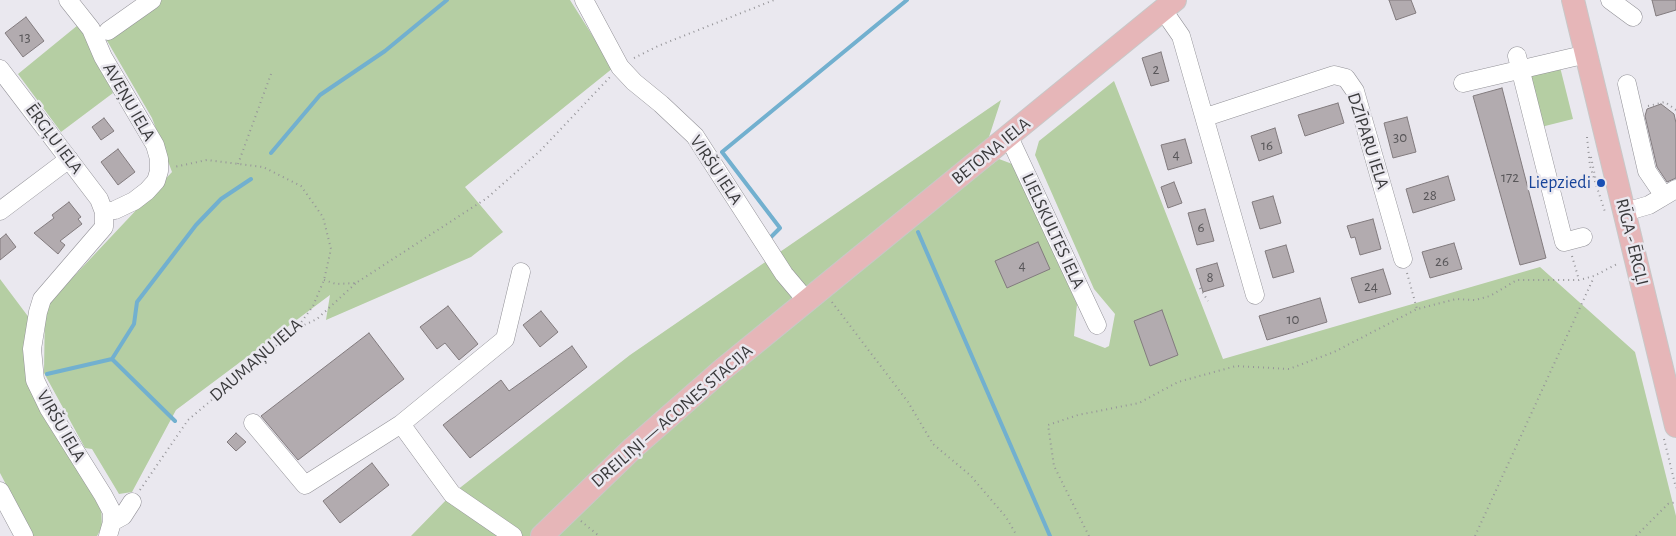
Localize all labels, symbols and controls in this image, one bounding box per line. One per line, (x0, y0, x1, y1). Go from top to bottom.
house number: 13 (19, 28, 31, 46)
street label: AVEŅU IELA (98, 59, 160, 145)
house number: 2 (1153, 60, 1159, 78)
street label: DZĪPARU IELA (1342, 90, 1394, 192)
street label: ĒRGĻU IELA (21, 100, 87, 178)
street label: BETONA IELA (947, 113, 1035, 189)
house number: 30 (1393, 128, 1407, 146)
street label: VIRŠU IELA (685, 131, 747, 209)
house number: 16 (1261, 136, 1273, 154)
house number: 4 (1172, 145, 1180, 163)
house number: 172 (1501, 168, 1519, 186)
street label: LIELSKULTES IELA (1017, 170, 1089, 292)
place label: Liepziedi (1528, 172, 1591, 194)
marker: Liepziedi (1595, 177, 1607, 189)
house number: 28 (1423, 186, 1437, 204)
street label: RĪGA - ĒRGĻI (1611, 196, 1653, 288)
house number: 6 (1197, 218, 1205, 236)
house number: 26 (1435, 252, 1449, 270)
house number: 4 (1018, 256, 1026, 274)
house number: 8 (1206, 268, 1214, 286)
house number: 24 (1364, 277, 1378, 295)
house number: 10 (1286, 310, 1300, 328)
street label: DAUMAŅU IELA (205, 314, 307, 406)
street label: DREILIŅI — ACONES STACIJA (587, 340, 757, 492)
street label: VIRŠU IELA (32, 386, 90, 466)

